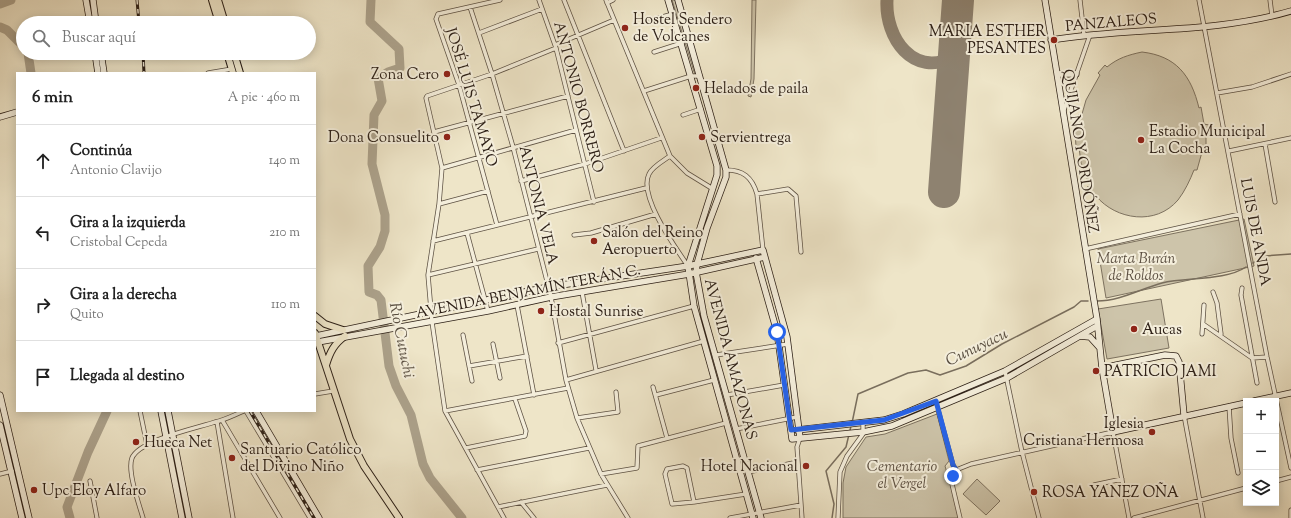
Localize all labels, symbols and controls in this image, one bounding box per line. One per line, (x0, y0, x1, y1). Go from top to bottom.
street label: PANZALEOS (1065, 9, 1158, 38)
place label: Hostel Sendero de Volcanes (633, 10, 732, 48)
search box (16, 16, 316, 60)
street label: ANTONIO BORRERO (547, 19, 608, 176)
place label: MARIA ESTHER PESANTES (929, 22, 1046, 60)
marker: Hostel Sendero de Volcanes (620, 23, 630, 33)
street label: JOSÉ LUIS TAMAYO (439, 24, 503, 170)
icon: search (30, 27, 52, 49)
text: Buscar aquí (62, 28, 136, 49)
marker: MARIA ESTHER PESANTES (1049, 35, 1059, 45)
place label: Zona Cero (371, 65, 439, 86)
street label: QUIJANO Y ORDÓÑEZ (1056, 68, 1105, 235)
marker: Zona Cero (442, 69, 452, 79)
place label: Helados de paila (704, 79, 808, 100)
marker: Helados de paila (691, 83, 701, 93)
text: 6 min (32, 86, 73, 110)
text: A pie · 460 m (228, 89, 300, 107)
place label: Estadio Municipal La Cocha (1149, 122, 1266, 160)
place label: Dona Consuelito (328, 128, 439, 149)
place label: Servientrega (710, 128, 791, 149)
marker: Dona Consuelito (442, 132, 452, 142)
marker: Servientrega (697, 132, 707, 142)
marker: Estadio Municipal La Cocha (1136, 135, 1146, 145)
text: Continúa (70, 141, 132, 162)
street label: ANTONIA VELA (513, 144, 562, 267)
icon: ahead (32, 150, 54, 172)
text: 140 m (269, 152, 300, 170)
text: Antonio Clavijo (70, 162, 162, 180)
street label: LUIS DE ANDA (1234, 177, 1275, 288)
text: Gira a la izquierda (70, 213, 186, 234)
icon: left (32, 222, 54, 244)
place label: Salón del Reino Aeropuerto (602, 223, 703, 261)
text: 210 m (269, 224, 300, 242)
text: Cristobal Cepeda (70, 234, 168, 252)
marker: Salón del Reino Aeropuerto (589, 236, 599, 246)
park label: Marta Burán de Roldos (1097, 249, 1176, 287)
street label: AVENIDA BENJAMÍN TERÁN C. (414, 259, 642, 325)
street label: AVENIDA AMAZONAS (698, 276, 761, 443)
text: Gira a la derecha (70, 285, 177, 306)
icon: right (32, 294, 54, 316)
text: 110 m (271, 296, 300, 314)
water label: Río Cutuchi (382, 301, 419, 380)
place label: Hostal Sunrise (549, 302, 643, 323)
text: Quito (70, 306, 104, 324)
marker: Hostal Sunrise (536, 306, 546, 316)
place label: Aucas (1142, 320, 1182, 341)
route start (768, 323, 786, 341)
water label: Cunuyacu (942, 323, 1013, 373)
marker: Aucas (1129, 324, 1139, 334)
place label: PATRICIO JAMI (1104, 362, 1217, 383)
icon: arrive (32, 366, 54, 388)
text: Llegada al destino (70, 366, 185, 387)
marker: PATRICIO JAMI (1091, 366, 1101, 376)
map controls (1243, 398, 1279, 506)
button: + (1243, 398, 1279, 434)
place label: Iglesia Cristiana Hermosa (1023, 414, 1144, 452)
marker: Iglesia Cristiana Hermosa (1147, 427, 1157, 437)
place label: Hueca Net (144, 433, 212, 454)
button: − (1243, 434, 1279, 470)
marker: Hueca Net (131, 437, 141, 447)
place label: Santuario Católico del Divino Niño (240, 440, 362, 478)
marker: Santuario Católico del Divino Niño (227, 453, 237, 463)
place label: Hotel Nacional (701, 457, 798, 478)
park label: Cementario el Vergel (867, 457, 937, 495)
marker: Hotel Nacional (801, 461, 811, 471)
route end (944, 467, 962, 485)
button: layers (1243, 470, 1279, 506)
place label: Upc Eloy Alfaro (42, 481, 146, 502)
place label: ROSA YANEZ OÑA (1042, 482, 1179, 504)
marker: Upc Eloy Alfaro (29, 485, 39, 495)
marker: ROSA YANEZ OÑA (1029, 487, 1039, 497)

